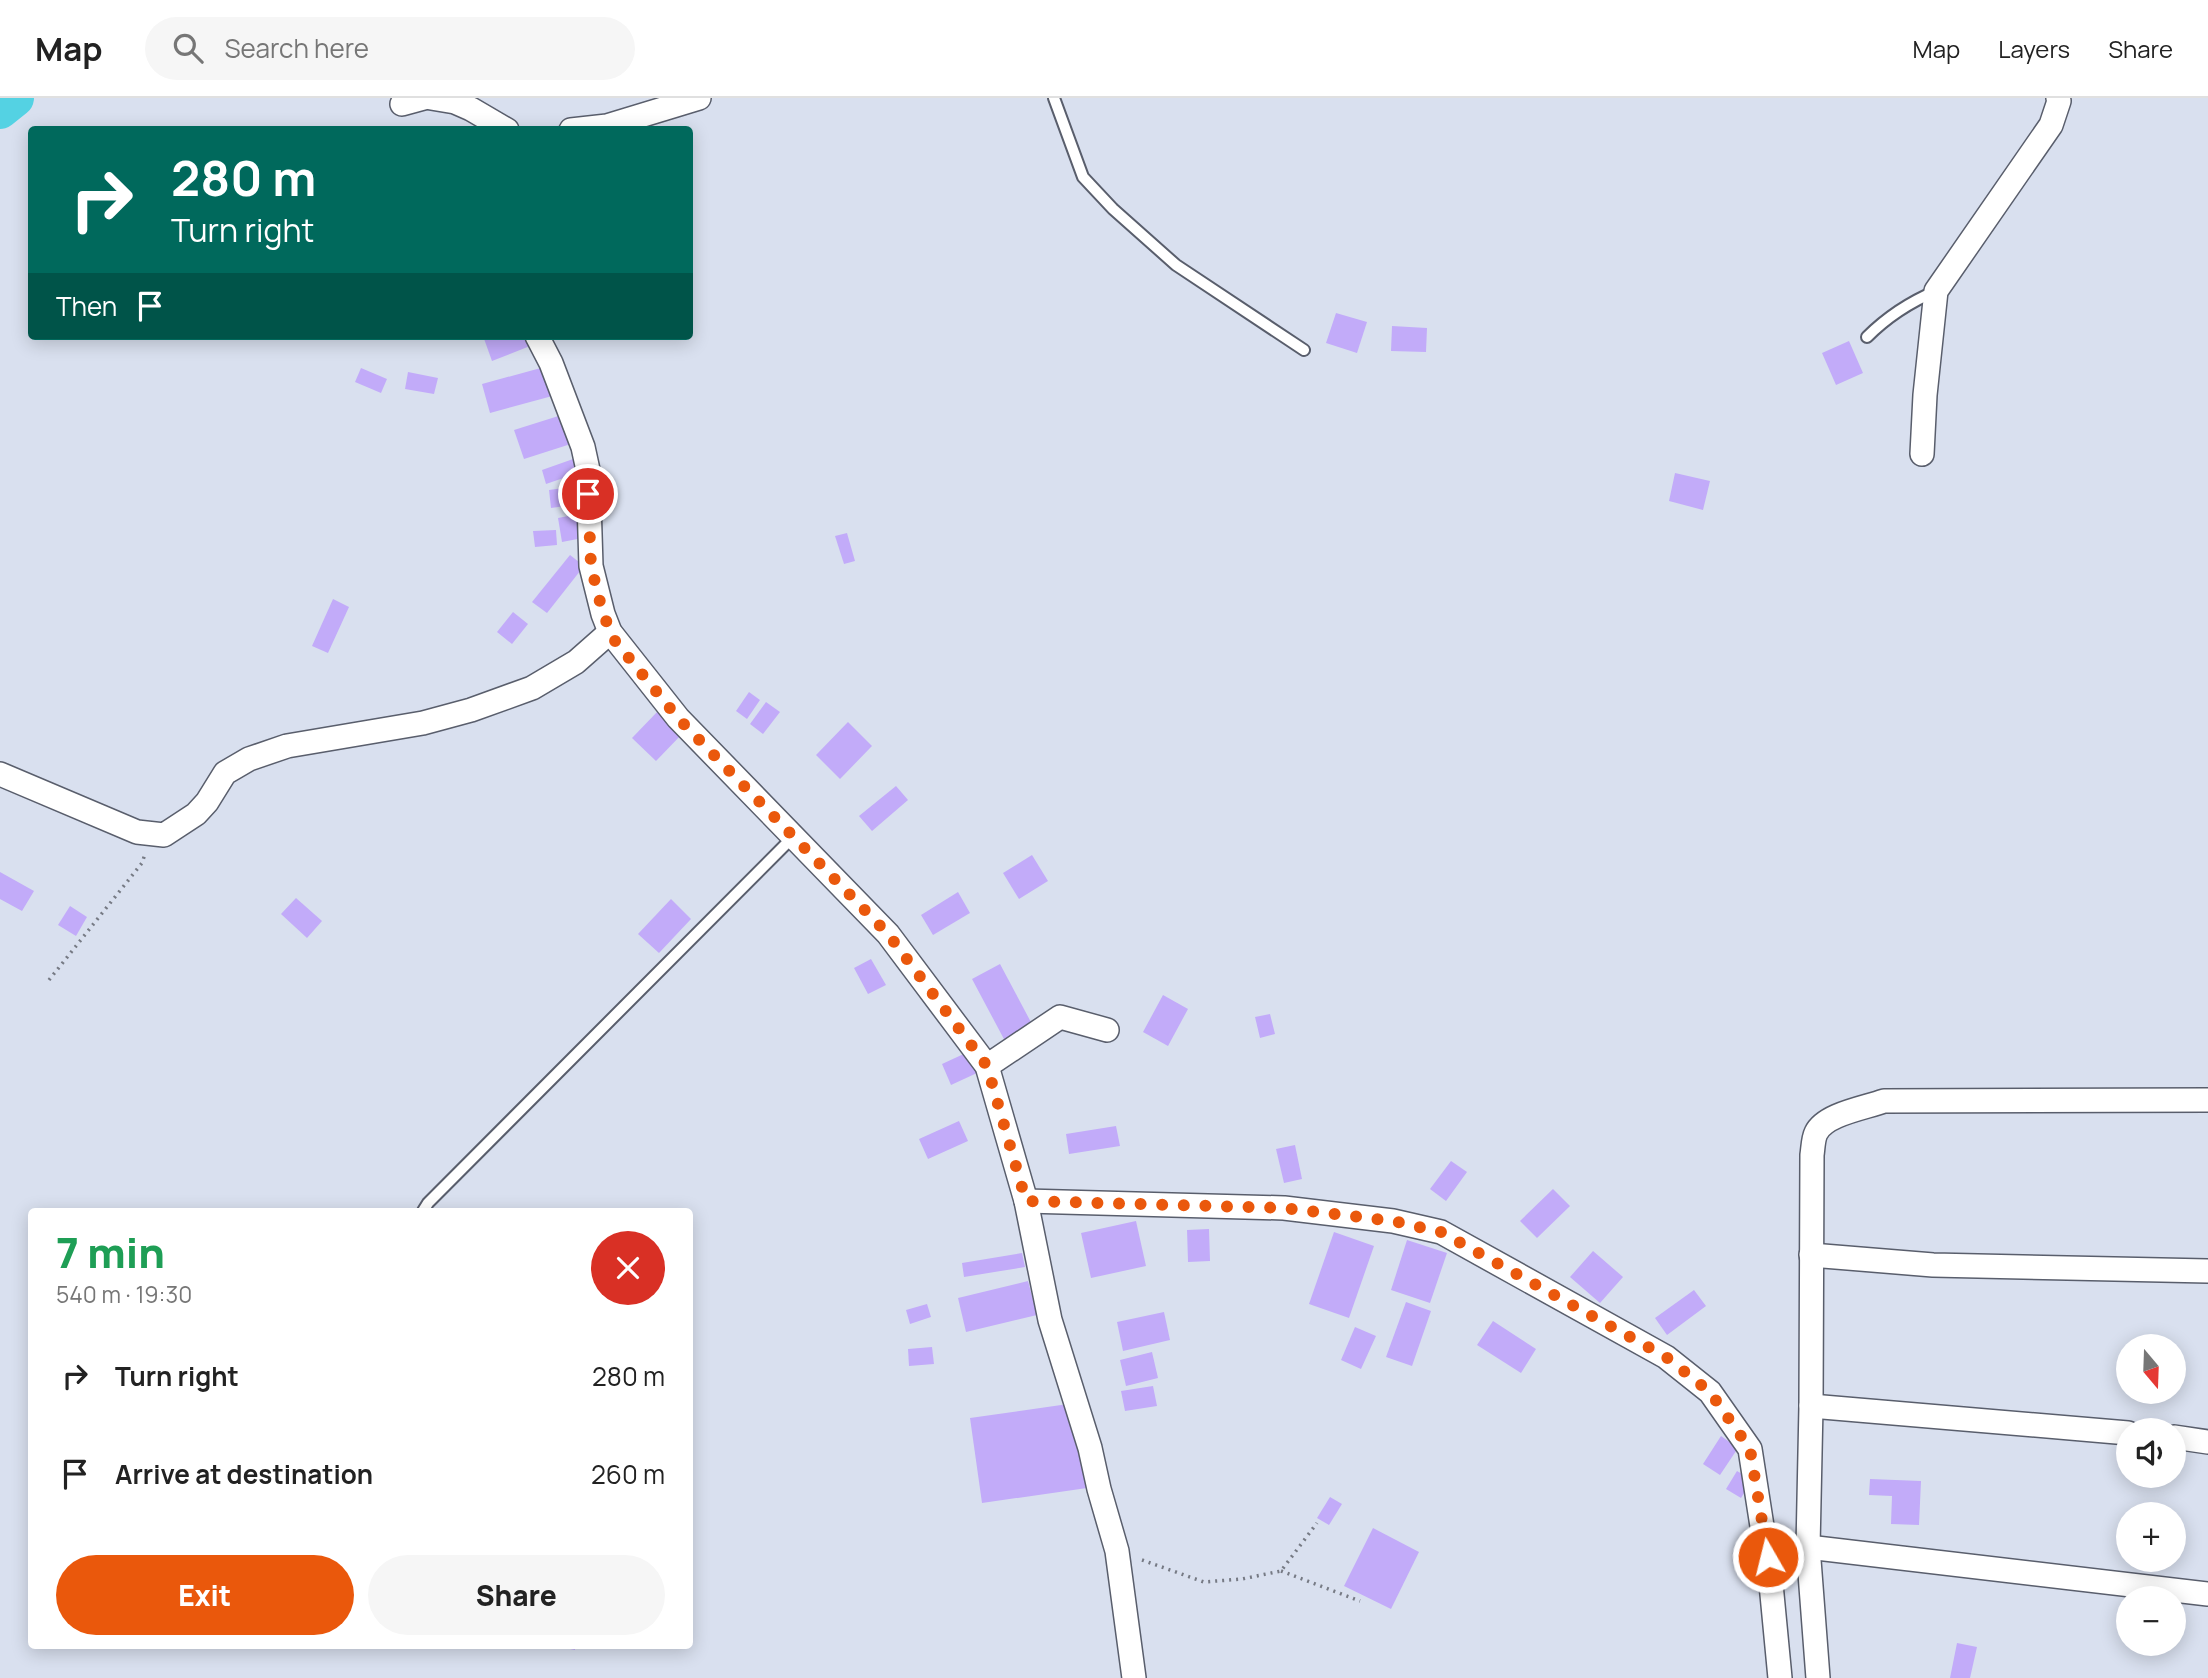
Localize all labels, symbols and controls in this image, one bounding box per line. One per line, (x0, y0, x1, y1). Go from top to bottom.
search box (145, 17, 635, 80)
text: Map (35, 26, 103, 71)
icon: search (169, 29, 207, 67)
text: Search here (225, 30, 369, 66)
text: Map (1913, 32, 1960, 65)
text: Layers (1998, 32, 2070, 65)
text: Share (2108, 32, 2173, 65)
text: 280 m (171, 144, 316, 211)
icon: right (56, 154, 147, 245)
text: Turn right (171, 208, 314, 252)
icon: arrive (131, 287, 169, 325)
text: Then (56, 288, 117, 324)
pin (558, 464, 618, 524)
icon: arrive (569, 475, 607, 513)
text: 7 min (56, 1223, 165, 1281)
button: close (591, 1231, 665, 1305)
text: 540 m · 19:30 (56, 1278, 192, 1310)
north arrow (2116, 1334, 2186, 1404)
map controls (2116, 1334, 2186, 1656)
icon: right (56, 1357, 94, 1395)
text: Turn right (115, 1358, 239, 1394)
text: 280 m (592, 1358, 665, 1394)
button: sound (2116, 1418, 2186, 1488)
icon: arrive (56, 1455, 94, 1493)
text: Arrive at destination (115, 1456, 373, 1492)
text: 260 m (591, 1456, 665, 1492)
button: + (2116, 1502, 2186, 1572)
position arrow (1731, 1520, 1805, 1594)
button: Exit (56, 1555, 354, 1635)
button: Share (368, 1555, 665, 1635)
button: − (2116, 1586, 2186, 1656)

